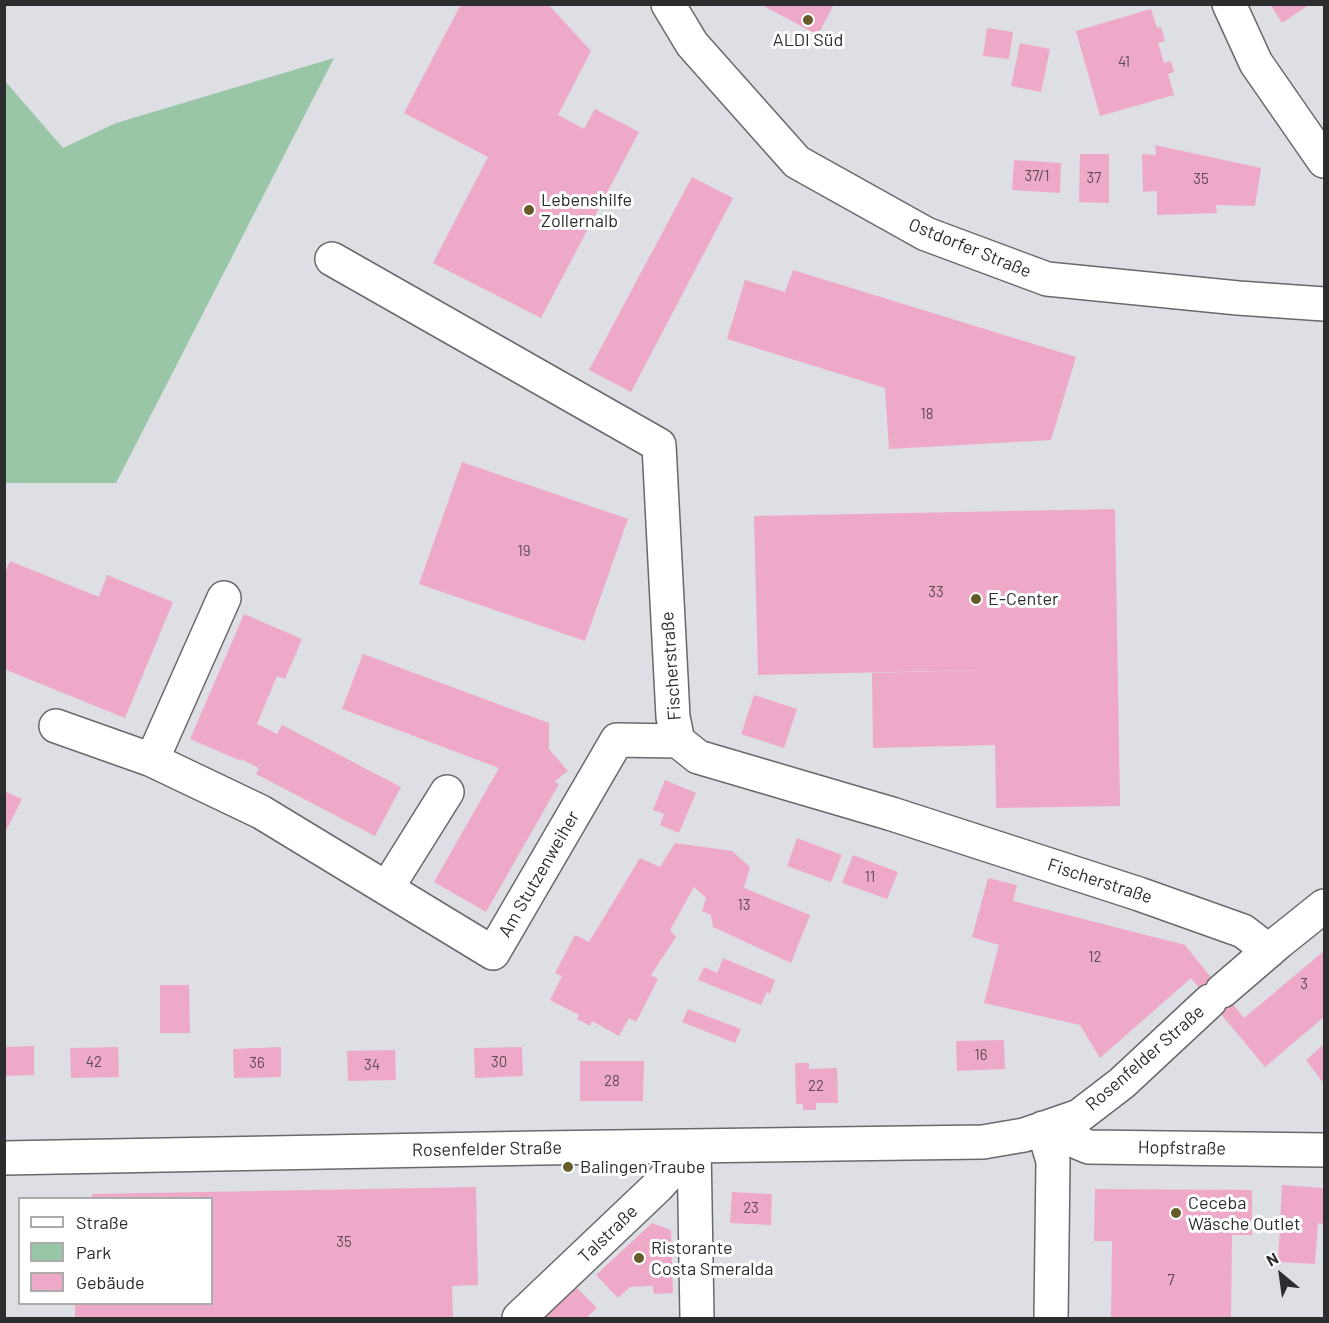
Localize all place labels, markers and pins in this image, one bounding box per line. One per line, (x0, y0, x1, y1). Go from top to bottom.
marker: ALDI Süd (801, 13, 815, 27)
place label: ALDI Süd (773, 29, 843, 51)
place label: Lebenshilfe Zollernalb (541, 189, 632, 232)
marker: Lebenshilfe Zollernalb (522, 203, 536, 217)
place label: E-Center (988, 588, 1059, 610)
marker: E-Center (969, 592, 983, 606)
place label: Balingen Traube (580, 1156, 705, 1178)
marker: Balingen Traube (561, 1160, 575, 1174)
place label: Ceceba Wäsche Outlet (1188, 1192, 1300, 1234)
marker: Ceceba Wäsche Outlet (1169, 1206, 1183, 1220)
place label: Ristorante Costa Smeralda (651, 1237, 773, 1280)
marker: Ristorante Costa Smeralda (632, 1251, 646, 1265)

